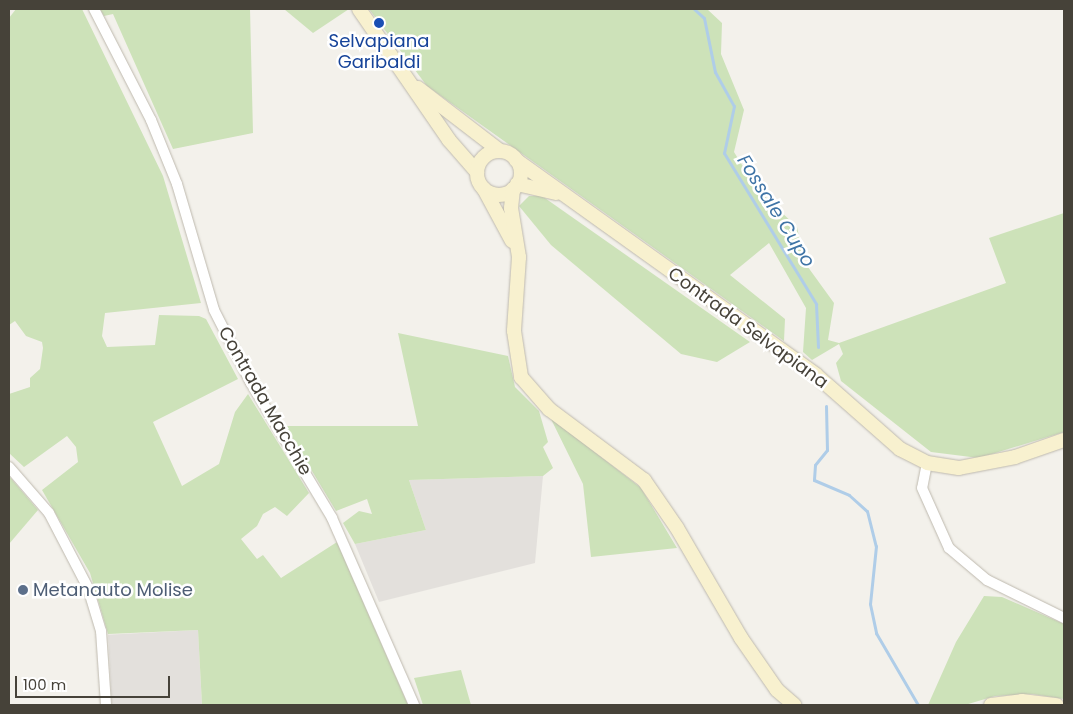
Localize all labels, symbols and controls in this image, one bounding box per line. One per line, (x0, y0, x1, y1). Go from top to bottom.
marker: Selvapiana Garibaldi (373, 17, 385, 29)
place label: Selvapiana Garibaldi (329, 31, 429, 74)
water label: Fossale Cupo (732, 151, 820, 271)
street label: Contrada Selvapiana (664, 263, 832, 393)
street label: Contrada Macchie (214, 323, 316, 479)
place label: Metanauto Molise (33, 579, 193, 601)
marker: Metanauto Molise (17, 584, 29, 596)
scale bar (18, 666, 172, 698)
text: 100 m (23, 674, 66, 695)

